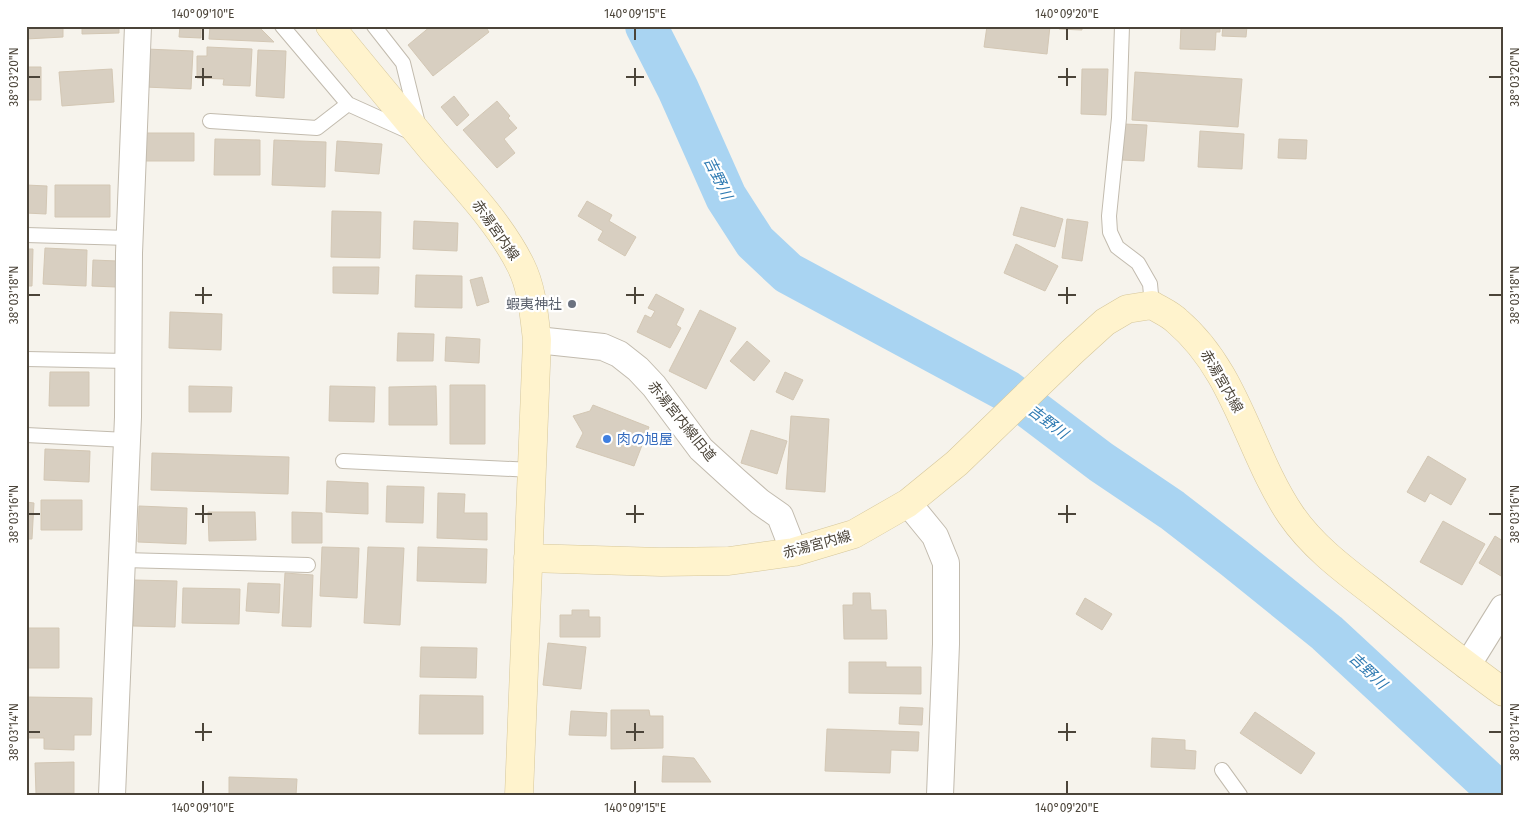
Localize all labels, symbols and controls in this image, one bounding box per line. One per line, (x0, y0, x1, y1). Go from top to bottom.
text: 140°09'10"E (171, 7, 235, 21)
text: 140°09'15"E (604, 7, 666, 21)
text: 140°09'20"E (1035, 7, 1099, 21)
text: 38°03'20"N (7, 47, 21, 107)
text: 38°03'20"N (1508, 47, 1522, 107)
water label: 吉野川 (700, 154, 737, 204)
street label: 赤湯宮内線 (469, 197, 523, 264)
text: 38°03'18"N (7, 266, 21, 324)
text: 38°03'18"N (1508, 266, 1522, 324)
place label: 蝦夷神社 (506, 296, 562, 313)
marker: 蝦夷神社 (566, 298, 578, 310)
street label: 赤湯宮内線 (1197, 347, 1246, 416)
street label: 赤湯宮内線旧道 (644, 378, 719, 465)
water label: 吉野川 (1025, 401, 1073, 444)
place label: 肉の旭屋 (617, 431, 673, 448)
marker: 肉の旭屋 (601, 433, 613, 445)
text: 38°03'16"N (7, 485, 21, 543)
text: 38°03'16"N (1508, 485, 1522, 543)
street label: 赤湯宮内線 (781, 527, 853, 562)
water label: 吉野川 (1345, 649, 1392, 694)
text: 38°03'14"N (7, 703, 21, 761)
text: 38°03'14"N (1508, 703, 1522, 761)
text: 140°09'10"E (171, 801, 235, 815)
text: 140°09'15"E (604, 801, 666, 815)
text: 140°09'20"E (1035, 801, 1099, 815)

